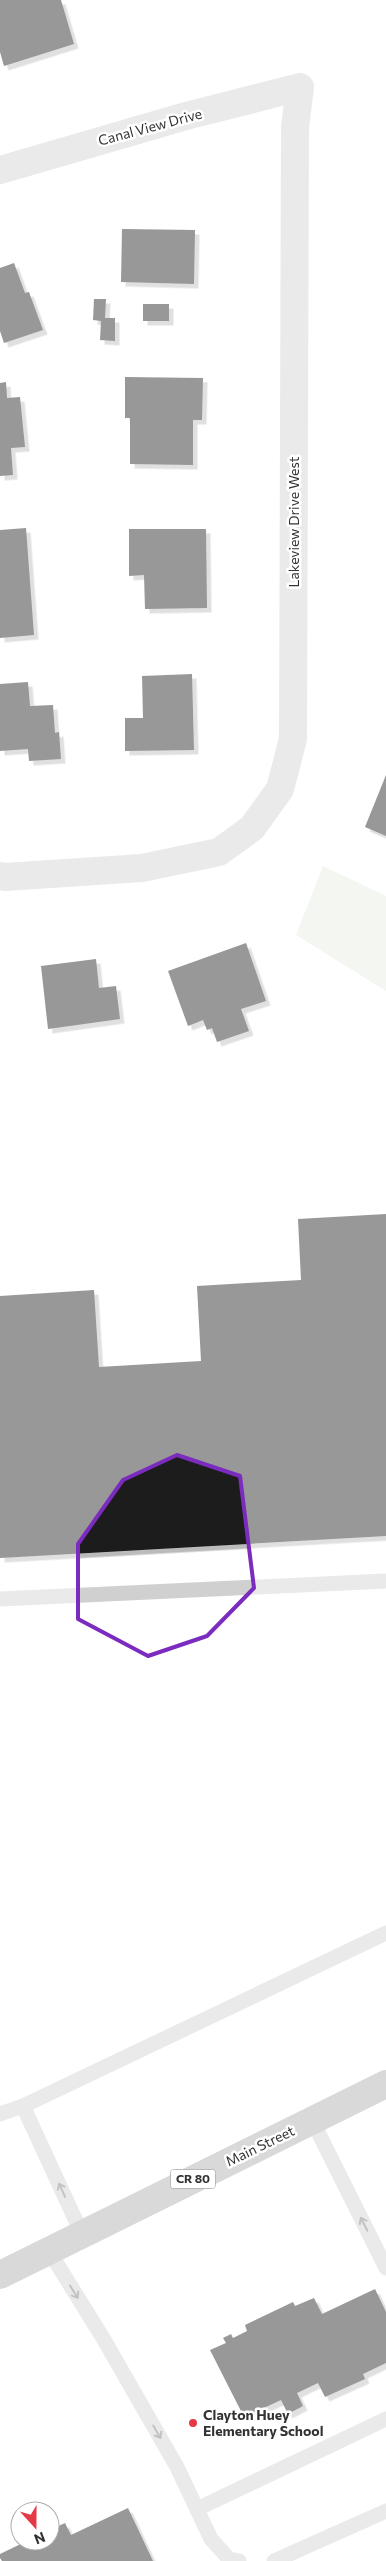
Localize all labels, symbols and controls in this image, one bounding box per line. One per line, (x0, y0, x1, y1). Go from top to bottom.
street label: Canal View Drive (96, 105, 204, 149)
street label: Lakeview Drive West (285, 456, 302, 587)
street label: Main Street (223, 2121, 297, 2170)
road number: CR 80 (170, 2170, 216, 2188)
one-way arrow (57, 2183, 66, 2198)
one-way arrow (359, 2217, 369, 2232)
one-way arrow (70, 2285, 80, 2299)
place label: Clayton Huey Elementary School (203, 2406, 323, 2439)
marker: Clayton Huey Elementary School (187, 2417, 199, 2429)
one-way arrow (152, 2425, 162, 2439)
north arrow (10, 2501, 60, 2551)
text: N (32, 2529, 48, 2548)

